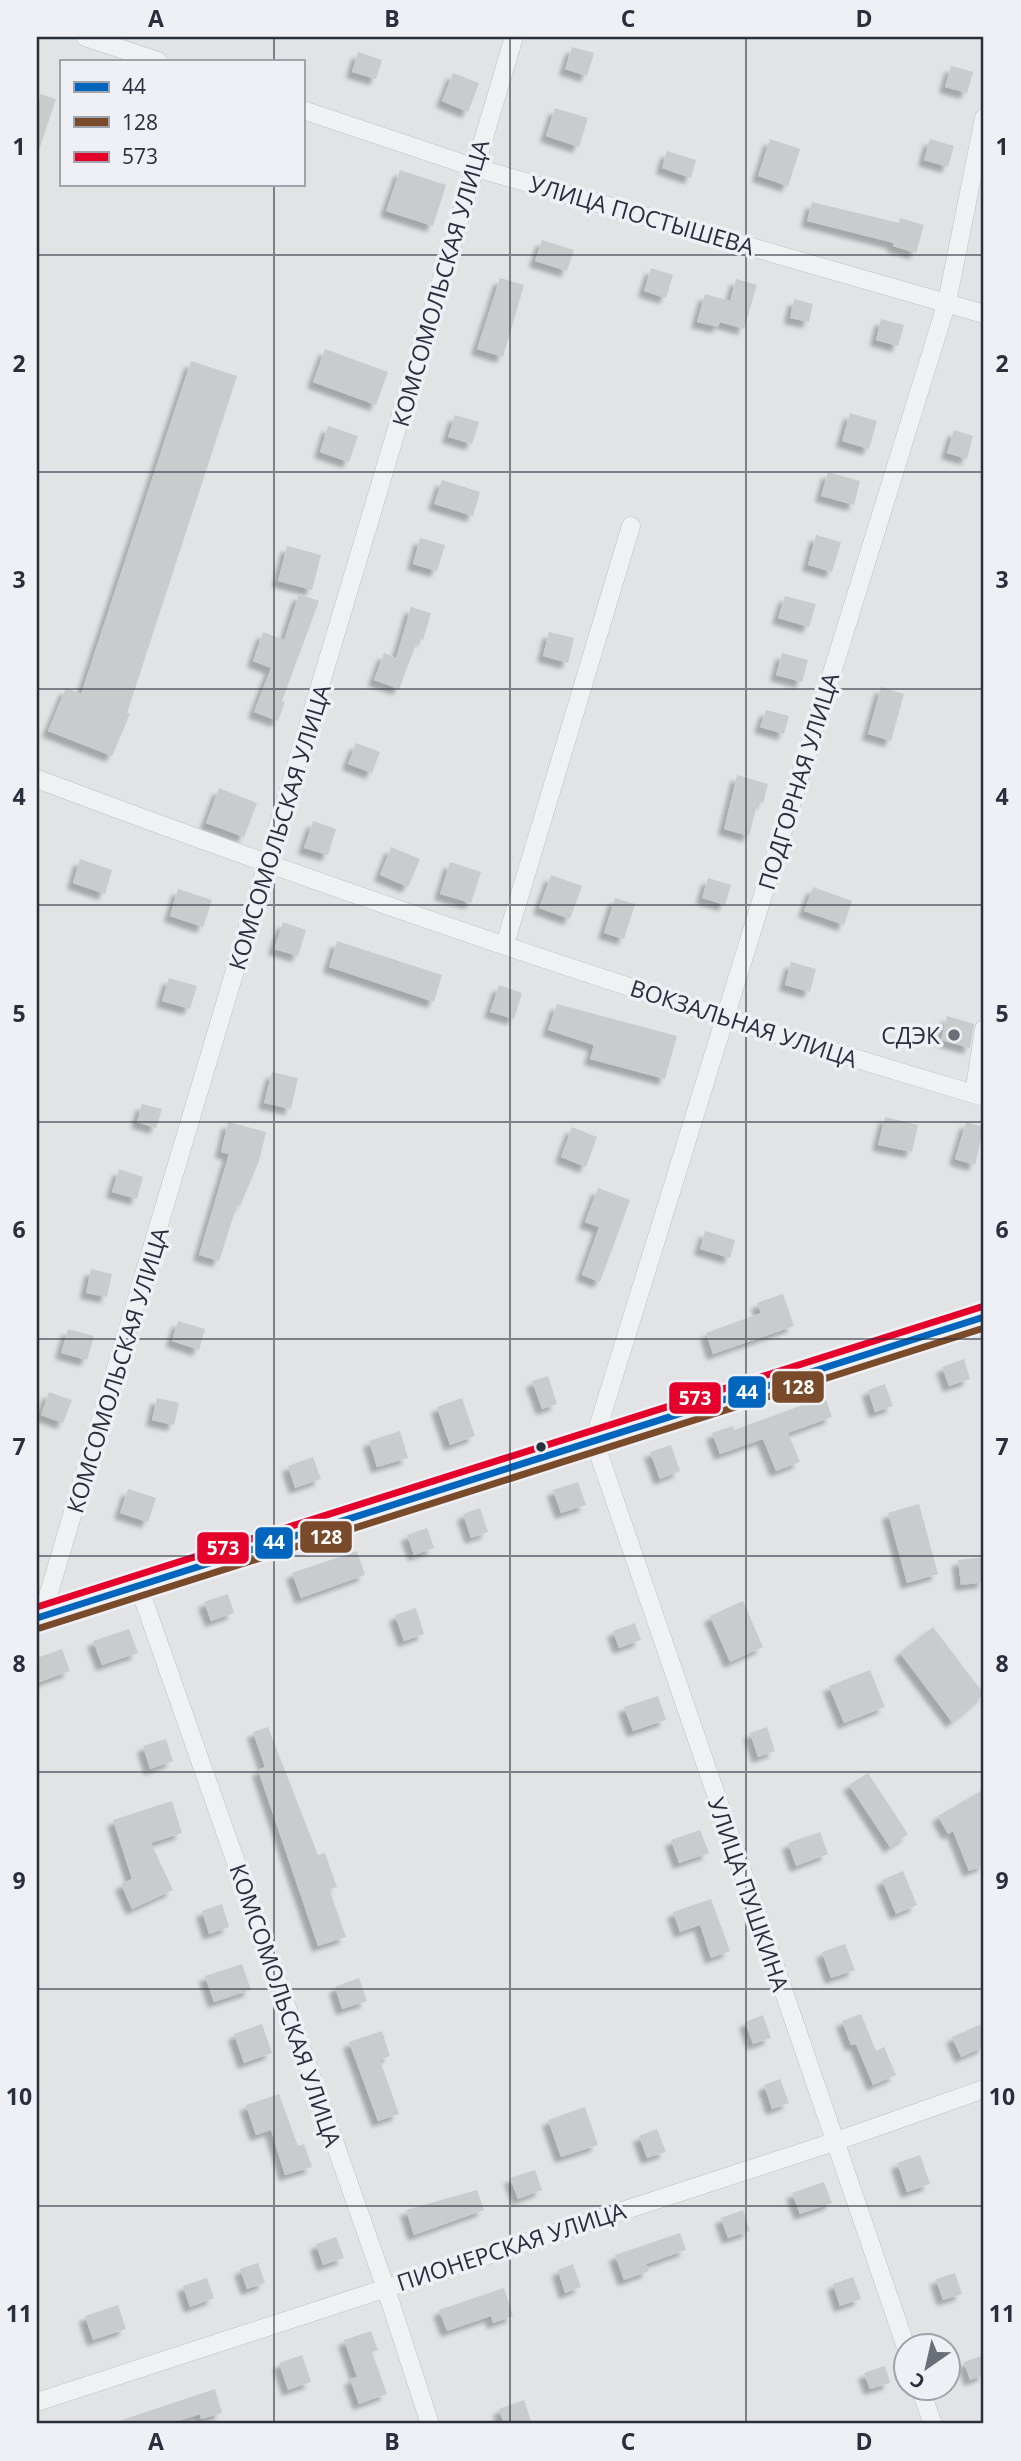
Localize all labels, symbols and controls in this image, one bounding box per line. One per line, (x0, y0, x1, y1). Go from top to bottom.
text: A (148, 2, 164, 34)
text: B (384, 2, 400, 34)
text: C (621, 2, 635, 34)
text: D (855, 2, 873, 34)
legend (60, 60, 304, 186)
text: 44 (122, 72, 146, 100)
text: 128 (122, 108, 158, 136)
text: 1 (12, 130, 26, 162)
text: 1 (995, 130, 1009, 162)
street label: КОМСОМОЛЬСКАЯ УЛИЦА (384, 135, 496, 430)
text: 573 (122, 142, 158, 170)
street label: УЛИЦА ПОСТЫШЕВА (526, 168, 759, 263)
text: 2 (12, 347, 26, 379)
text: 2 (995, 347, 1009, 379)
text: 3 (12, 563, 26, 595)
text: 3 (995, 563, 1009, 595)
street label: ПОДГОРНАЯ УЛИЦА (750, 668, 846, 893)
street label: КОМСОМОЛЬСКАЯ УЛИЦА (220, 680, 338, 974)
text: 4 (12, 780, 26, 812)
text: 4 (995, 780, 1009, 812)
street label: ВОКЗАЛЬНАЯ УЛИЦА (626, 971, 862, 1075)
text: 5 (12, 997, 26, 1029)
text: 5 (995, 997, 1009, 1029)
place label: СДЭК (881, 1019, 941, 1051)
marker: СДЭК (946, 1027, 962, 1043)
text: 6 (12, 1213, 26, 1245)
text: 6 (995, 1213, 1009, 1245)
street label: КОМСОМОЛЬСКАЯ УЛИЦА (58, 1223, 176, 1517)
line badge: 128 (771, 1370, 825, 1404)
text: 128 (782, 1374, 814, 1400)
line badge: 44 (727, 1375, 767, 1409)
text: 44 (736, 1379, 758, 1405)
line badge: 573 (668, 1381, 722, 1415)
text: 573 (679, 1385, 711, 1411)
text: 7 (12, 1430, 26, 1462)
text: 7 (995, 1430, 1009, 1462)
unlabelled marker (534, 1440, 548, 1454)
line badge: 128 (299, 1520, 353, 1554)
text: 128 (310, 1524, 342, 1550)
line badge: 44 (254, 1526, 294, 1560)
text: 44 (263, 1529, 285, 1555)
line badge: 573 (196, 1531, 250, 1565)
text: 573 (207, 1535, 239, 1561)
text: 8 (12, 1647, 26, 1679)
text: 8 (995, 1647, 1009, 1679)
street label: УЛИЦА ПУШКИНА (701, 1793, 797, 1996)
street label: КОМСОМОЛЬСКАЯ УЛИЦА (222, 1859, 350, 2151)
text: 9 (12, 1864, 26, 1896)
text: 9 (995, 1864, 1009, 1896)
text: 10 (6, 2080, 32, 2112)
text: 10 (989, 2080, 1015, 2112)
street label: ПИОНЕРСКАЯ УЛИЦА (393, 2194, 630, 2298)
text: 11 (6, 2297, 32, 2329)
text: 11 (989, 2297, 1015, 2329)
north arrow (892, 2332, 962, 2402)
text: С (905, 2367, 930, 2395)
text: A (148, 2425, 164, 2457)
text: B (384, 2425, 400, 2457)
text: C (621, 2425, 635, 2457)
text: D (855, 2425, 873, 2457)

